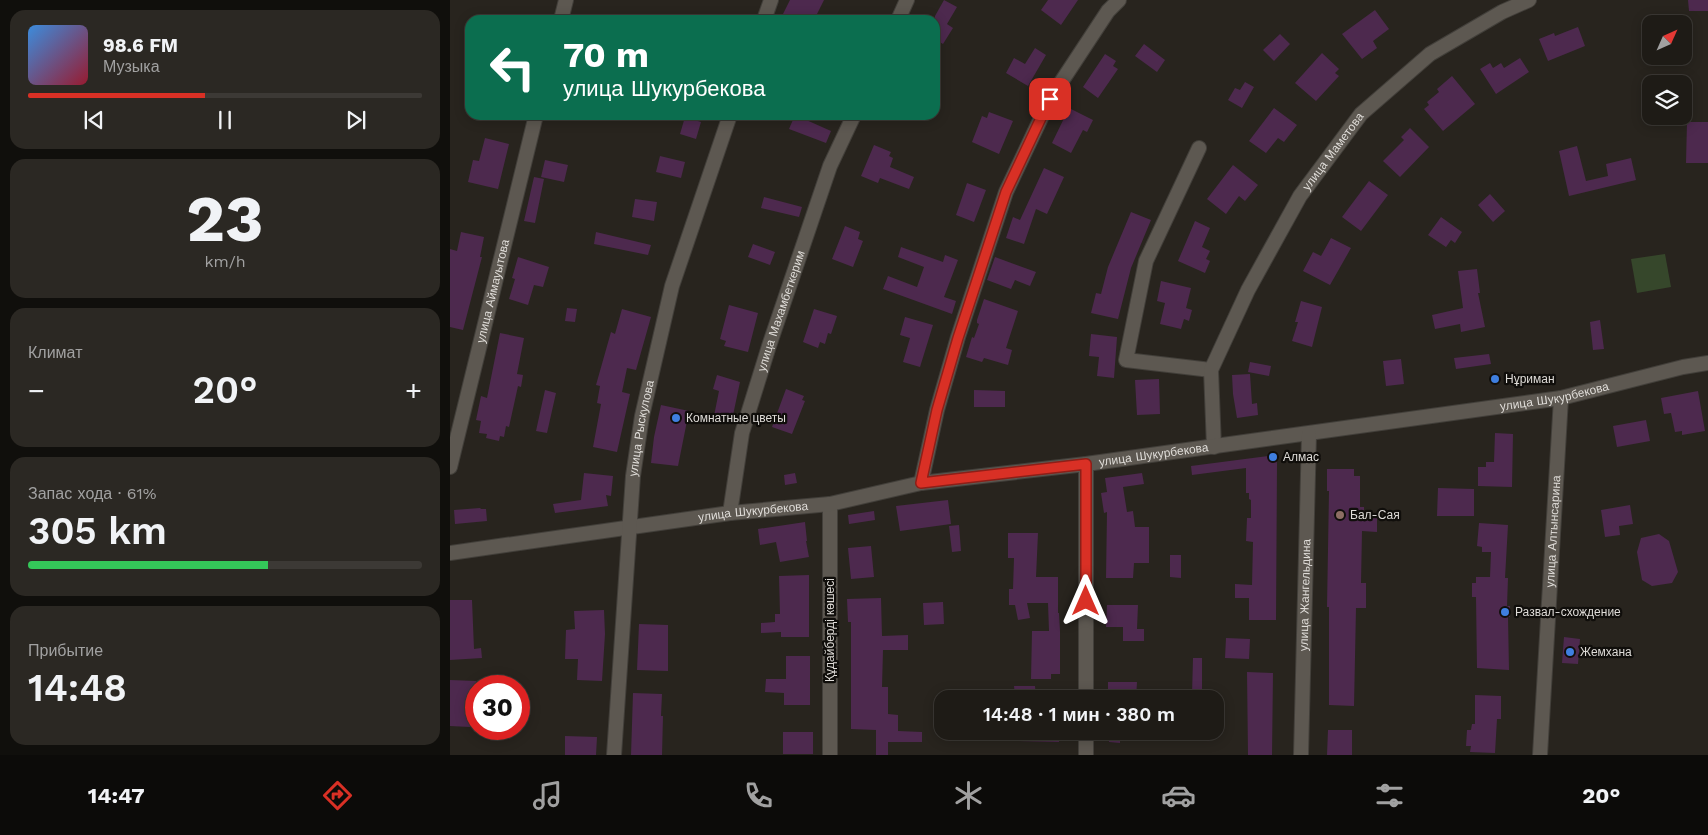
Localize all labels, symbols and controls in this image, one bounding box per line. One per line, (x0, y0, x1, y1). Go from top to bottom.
north arrow (1642, 15, 1692, 65)
map controls (1642, 15, 1692, 125)
text: 98.6 FM (103, 34, 178, 57)
text: 70 m (563, 34, 649, 76)
icon: left (480, 35, 545, 100)
text: Музыка (103, 57, 160, 76)
button: layers (1642, 75, 1692, 125)
text: улица Шукурбекова (563, 76, 765, 101)
pin (1029, 78, 1071, 120)
icon: arrive (1036, 85, 1064, 113)
icon: previous (80, 106, 108, 134)
icon: pause (211, 106, 239, 134)
icon: next (342, 106, 370, 134)
street label: улица Маметова (1300, 110, 1367, 193)
text: 23 (186, 181, 264, 257)
street label: улица Аймауытова (474, 238, 512, 344)
street label: улица Махамбеткерим (754, 249, 808, 373)
text: km/h (204, 252, 246, 271)
text: Климат (28, 343, 82, 362)
text: 20° (193, 368, 257, 412)
place label: Нұриман (1505, 372, 1555, 386)
marker: Нұриман (1489, 373, 1501, 385)
text: − (28, 374, 45, 407)
text: + (405, 374, 422, 407)
street label: улица Рыскулова (626, 379, 657, 478)
street label: улица Шукурбекова (1499, 379, 1610, 413)
place label: Комнатные цветы (686, 411, 786, 425)
marker: Комнатные цветы (670, 412, 682, 424)
street label: улица Шукурбекова (1098, 440, 1210, 469)
place label: Алмас (1283, 450, 1319, 464)
marker: Алмас (1267, 451, 1279, 463)
street label: улица Алтынсарина (1543, 475, 1563, 588)
text: Запас хода · 61% (28, 484, 156, 503)
street label: улица Шукурбекова (697, 499, 809, 524)
place label: Бал-Сая (1350, 508, 1400, 522)
text: 305 km (28, 509, 167, 553)
marker: Бал-Сая (1334, 509, 1346, 521)
street label: улица Жангельдина (1297, 538, 1313, 651)
position arrow (1059, 574, 1111, 626)
street label: Құдайберді көшесі (823, 578, 837, 682)
place label: Развал-схождение (1515, 605, 1621, 619)
marker: Развал-схождение (1499, 606, 1511, 618)
text: Прибытие (28, 641, 103, 660)
place label: Жемхана (1580, 645, 1632, 659)
marker: Жемхана (1564, 646, 1576, 658)
text: 14:48 (28, 666, 127, 710)
speed limit sign: 30 (465, 675, 530, 740)
text: 14:48 · 1 мин · 380 m (983, 703, 1175, 726)
icon: directions (320, 778, 355, 813)
icon: music (530, 778, 565, 813)
icon: phone (741, 778, 776, 813)
icon: climate (951, 778, 986, 813)
icon: car (1161, 778, 1196, 813)
icon: filters (1372, 778, 1407, 813)
text: 14:47 (88, 783, 145, 808)
text: 20° (1582, 783, 1620, 808)

